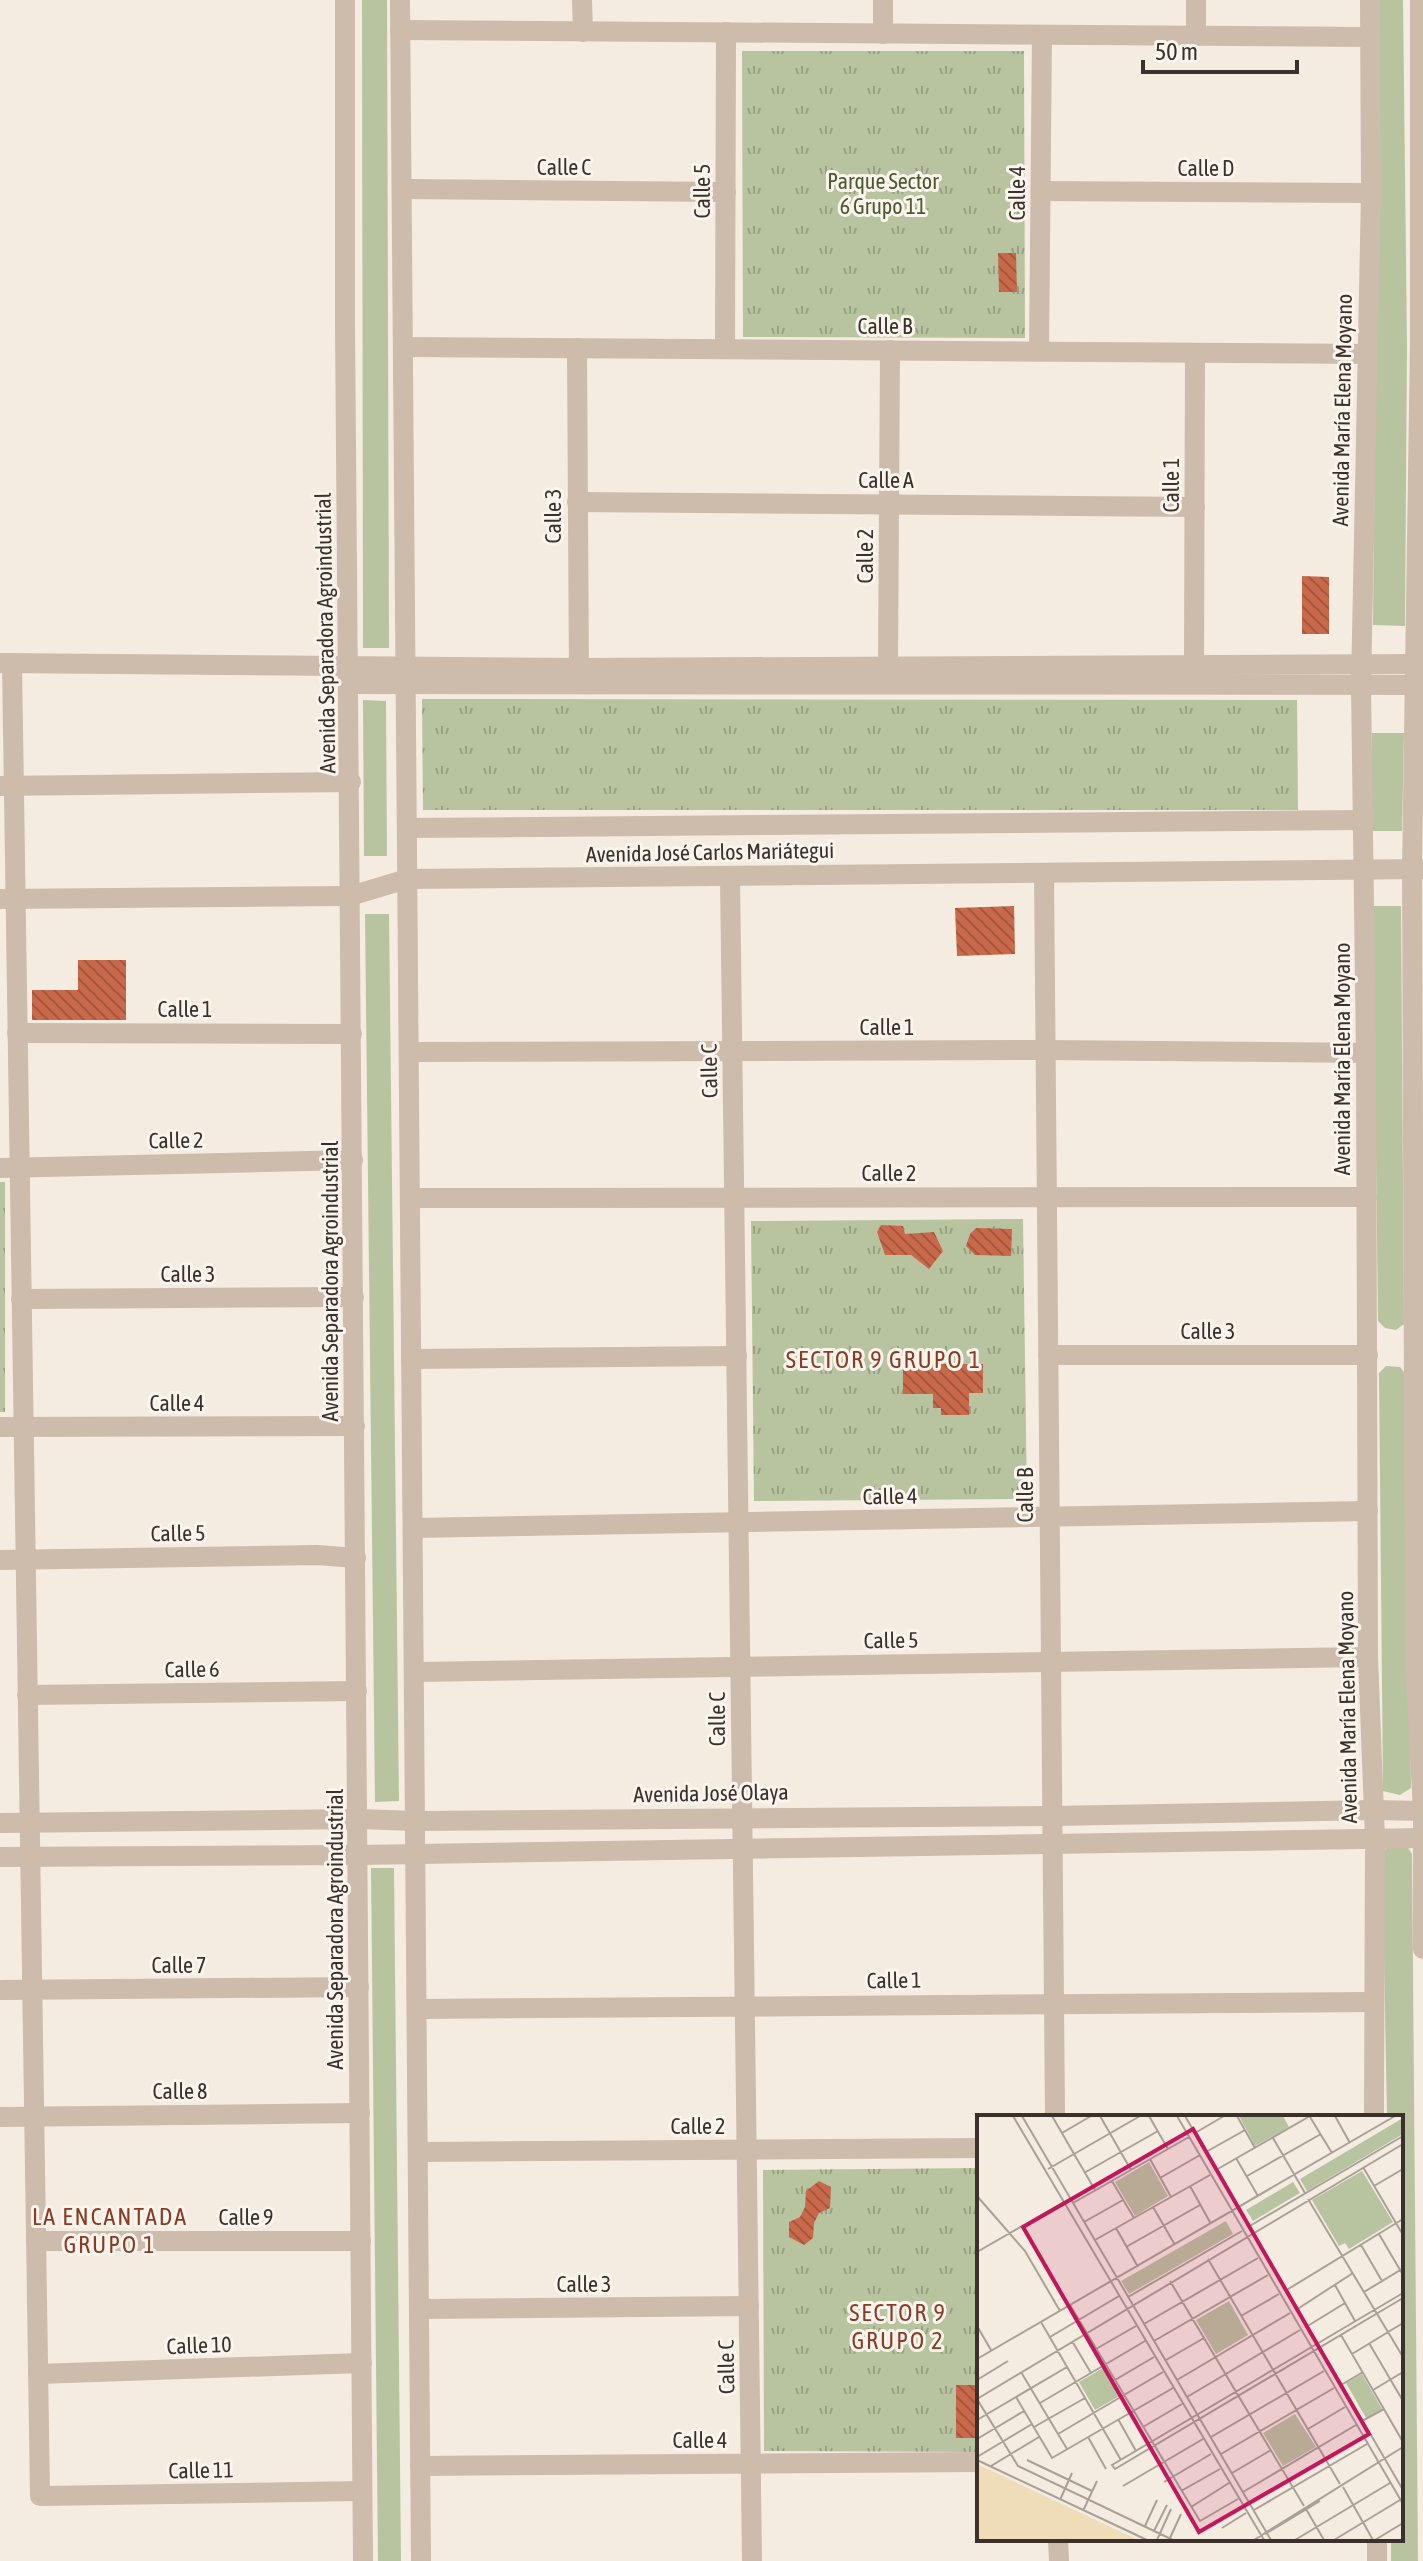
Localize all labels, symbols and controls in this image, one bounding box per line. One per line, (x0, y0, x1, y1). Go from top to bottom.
scale bar (1143, 24, 1297, 74)
text: 50 m (1155, 38, 1198, 65)
street label: Calle C (537, 154, 591, 180)
street label: Calle D (1178, 155, 1234, 181)
street label: Calle 5 (689, 164, 715, 218)
street label: Calle 4 (1004, 166, 1030, 220)
park label: Parque Sector 6 Grupo 11 (827, 168, 939, 219)
street label: Avenida María Elena Moyano (1327, 293, 1357, 527)
street label: Calle B (857, 313, 913, 339)
street label: Calle 1 (1158, 458, 1184, 512)
street label: Calle A (858, 467, 914, 493)
street label: Calle 3 (540, 489, 566, 543)
street label: Avenida Separadora Agroindustrial (310, 492, 340, 774)
street label: Calle 2 (852, 529, 878, 583)
street label: Avenida José Carlos Mariátegui (586, 837, 834, 867)
street label: Avenida María Elena Moyano (1329, 943, 1355, 1175)
street label: Calle 1 (158, 996, 212, 1022)
street label: Calle 1 (860, 1014, 914, 1040)
street label: Calle C (696, 1043, 722, 1098)
street label: Calle 2 (148, 1127, 204, 1153)
street label: Avenida Separadora Agroindustrial (317, 1140, 343, 1421)
street label: Calle 2 (862, 1160, 916, 1186)
street label: Calle 3 (161, 1261, 215, 1287)
street label: Calle 3 (1181, 1318, 1235, 1344)
district label: SECTOR 9 GRUPO 1 (786, 1346, 982, 1373)
street label: Calle 4 (150, 1390, 204, 1416)
street label: Calle B (1012, 1467, 1038, 1523)
street label: Calle 4 (862, 1483, 918, 1509)
street label: Calle 5 (150, 1520, 206, 1546)
street label: Avenida María Elena Moyano (1332, 1590, 1362, 1824)
street label: Calle 5 (863, 1627, 919, 1653)
street label: Calle 6 (164, 1656, 220, 1682)
street label: Calle C (704, 1692, 730, 1746)
street label: Avenida José Olaya (633, 1779, 789, 1807)
street label: Avenida Separadora Agroindustrial (322, 1788, 348, 2069)
street label: Calle 7 (152, 1952, 206, 1978)
street label: Calle 1 (866, 1967, 922, 1993)
street label: Calle 8 (153, 2078, 207, 2104)
street label: Calle 2 (671, 2113, 725, 2139)
inset map (977, 2115, 1403, 2541)
district label: LA ENCANTADA GRUPO 1 (32, 2203, 188, 2258)
street label: Calle 9 (219, 2204, 273, 2230)
street label: Calle 3 (557, 2271, 611, 2297)
district label: SECTOR 9 GRUPO 2 (849, 2299, 947, 2354)
street label: Calle 10 (166, 2331, 232, 2359)
street label: Calle C (713, 2339, 739, 2394)
street label: Calle 4 (673, 2427, 727, 2453)
street label: Calle 11 (168, 2456, 234, 2484)

